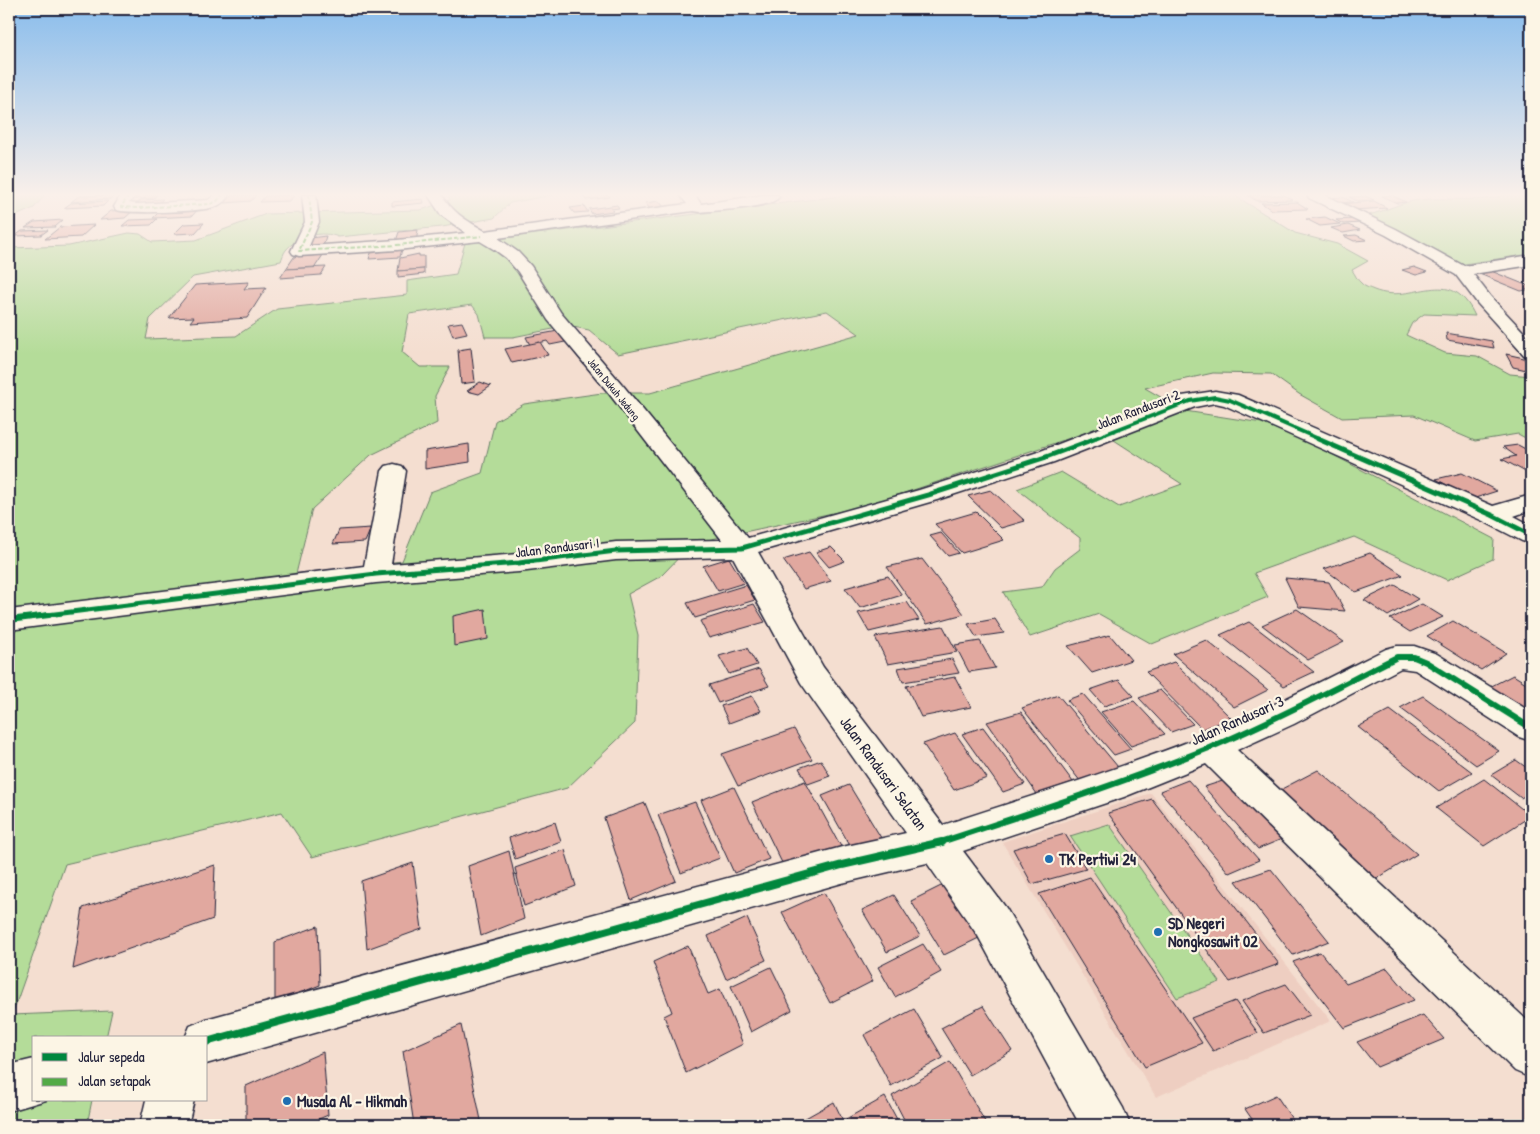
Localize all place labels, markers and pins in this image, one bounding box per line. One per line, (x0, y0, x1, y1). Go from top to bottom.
place label: TK Pertiwi 24 (1058, 848, 1136, 870)
marker: TK Pertiwi 24 (1043, 853, 1055, 865)
place label: SD Negeri Nongkosawit 02 (1168, 912, 1258, 953)
marker: SD Negeri Nongkosawit 02 (1152, 926, 1164, 938)
place label: Musala Al - Hikmah (297, 1090, 407, 1112)
marker: Musala Al - Hikmah (281, 1095, 293, 1107)

